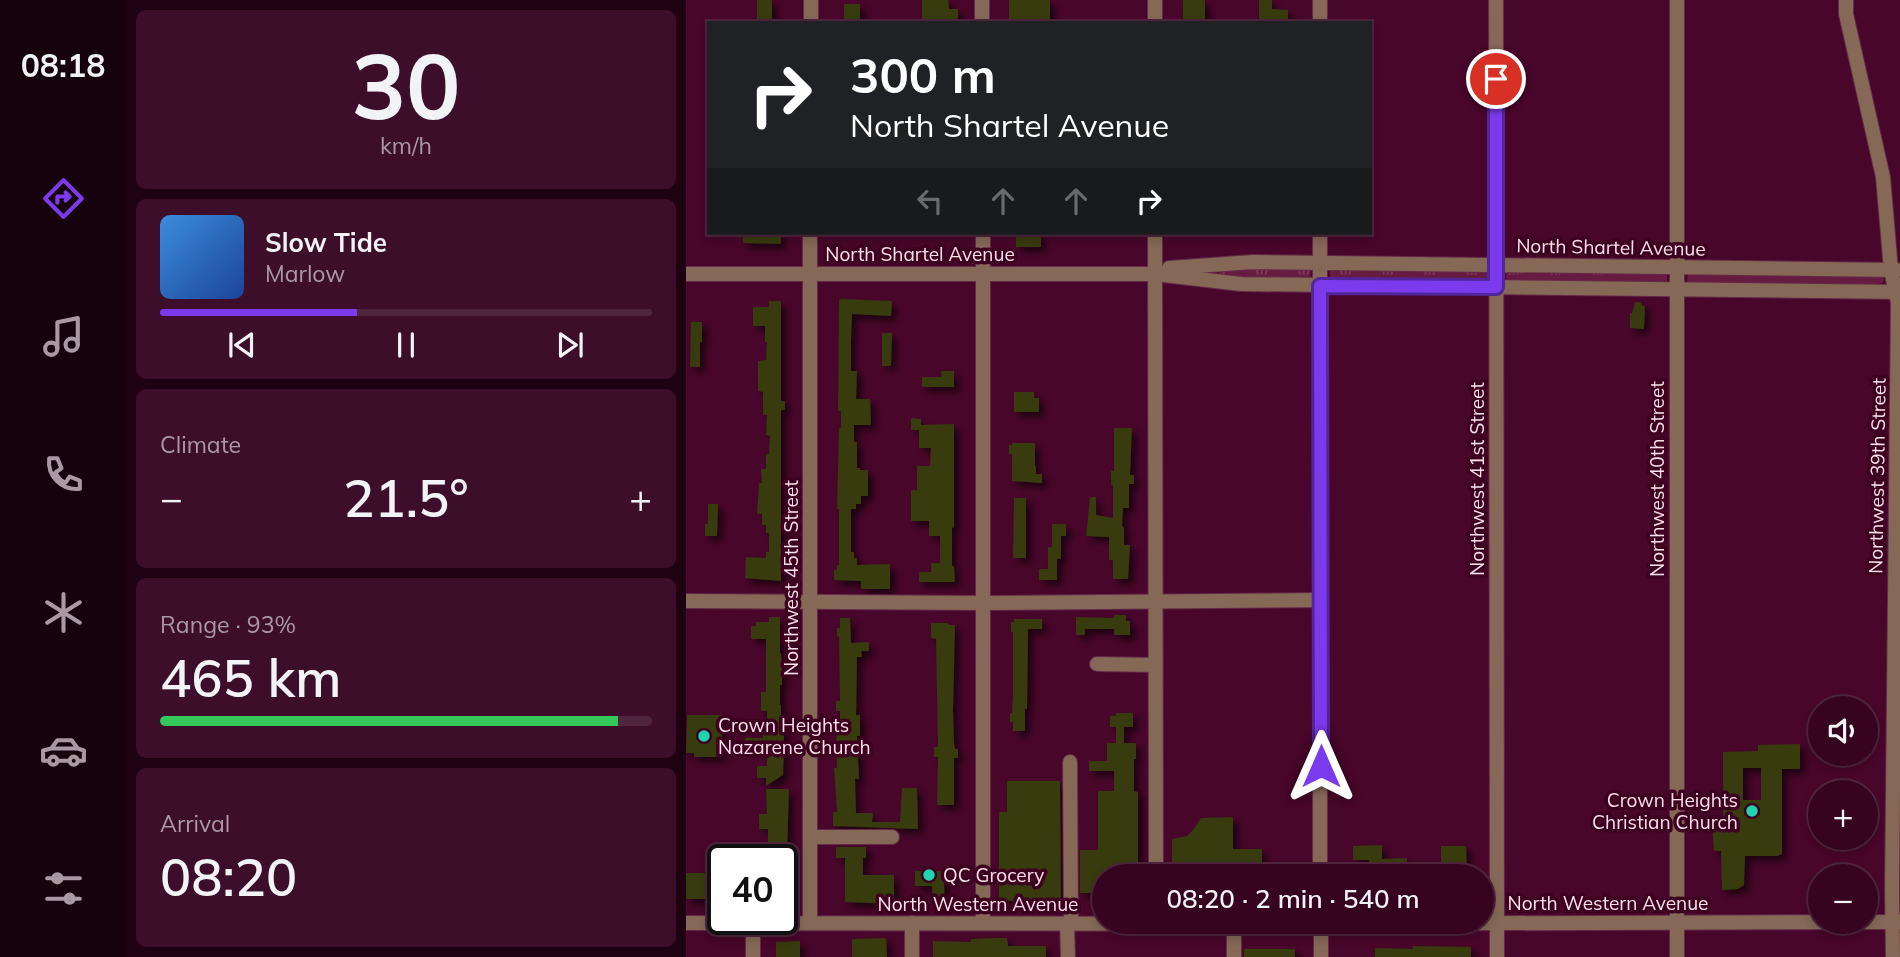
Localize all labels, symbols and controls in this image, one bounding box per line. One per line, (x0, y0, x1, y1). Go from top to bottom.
text: 30 (351, 28, 461, 142)
text: 300 m (850, 44, 996, 105)
text: 08:18 (21, 45, 105, 85)
icon: right (735, 49, 826, 140)
pin (1466, 49, 1526, 109)
icon: arrive (1477, 60, 1515, 98)
text: North Shartel Avenue (850, 105, 1169, 145)
text: km/h (380, 131, 432, 160)
icon: directions (39, 174, 88, 223)
icon: left (911, 182, 949, 220)
icon: ahead (984, 182, 1022, 220)
icon: ahead (1057, 182, 1095, 220)
icon: right (1130, 182, 1168, 220)
text: Slow Tide (265, 226, 387, 259)
street label: North Shartel Avenue (1516, 233, 1706, 261)
street label: North Shartel Avenue (825, 242, 1015, 266)
text: Marlow (265, 259, 345, 288)
icon: music (39, 312, 88, 361)
icon: previous (223, 326, 261, 364)
icon: pause (387, 326, 425, 364)
icon: next (551, 326, 589, 364)
street label: Northwest 39th Street (1863, 378, 1891, 574)
street label: Northwest 40th Street (1645, 381, 1669, 577)
street label: Northwest 41st Street (1465, 382, 1489, 576)
text: Climate (160, 430, 241, 459)
icon: phone (39, 450, 88, 499)
text: 21.5° (343, 465, 469, 530)
text: − (160, 474, 183, 522)
text: + (629, 474, 652, 522)
street label: Northwest 45th Street (779, 480, 803, 676)
icon: climate (39, 588, 88, 637)
text: Range · 93% (160, 610, 296, 639)
text: 465 km (160, 645, 341, 710)
map controls (1808, 696, 1878, 934)
button: sound (1808, 696, 1878, 766)
place label: Crown Heights Nazarene Church (718, 713, 871, 759)
icon: car (39, 726, 88, 775)
marker: Crown Heights Nazarene Church (696, 728, 712, 744)
position arrow (1284, 729, 1358, 803)
button: + (1808, 780, 1878, 850)
place label: Crown Heights Christian Church (1592, 788, 1738, 834)
marker: Crown Heights Christian Church (1744, 803, 1760, 819)
text: Arrival (160, 809, 230, 838)
text: 08:20 (160, 844, 297, 909)
speed limit sign: 40 (707, 844, 798, 935)
place label: QC Grocery (943, 863, 1044, 887)
icon: filters (39, 864, 88, 913)
button: − (1808, 864, 1878, 934)
marker: QC Grocery (921, 867, 937, 883)
text: 08:20 · 2 min · 540 m (1166, 882, 1420, 915)
street label: North Western Avenue (1508, 891, 1708, 915)
street label: North Western Avenue (878, 892, 1078, 916)

